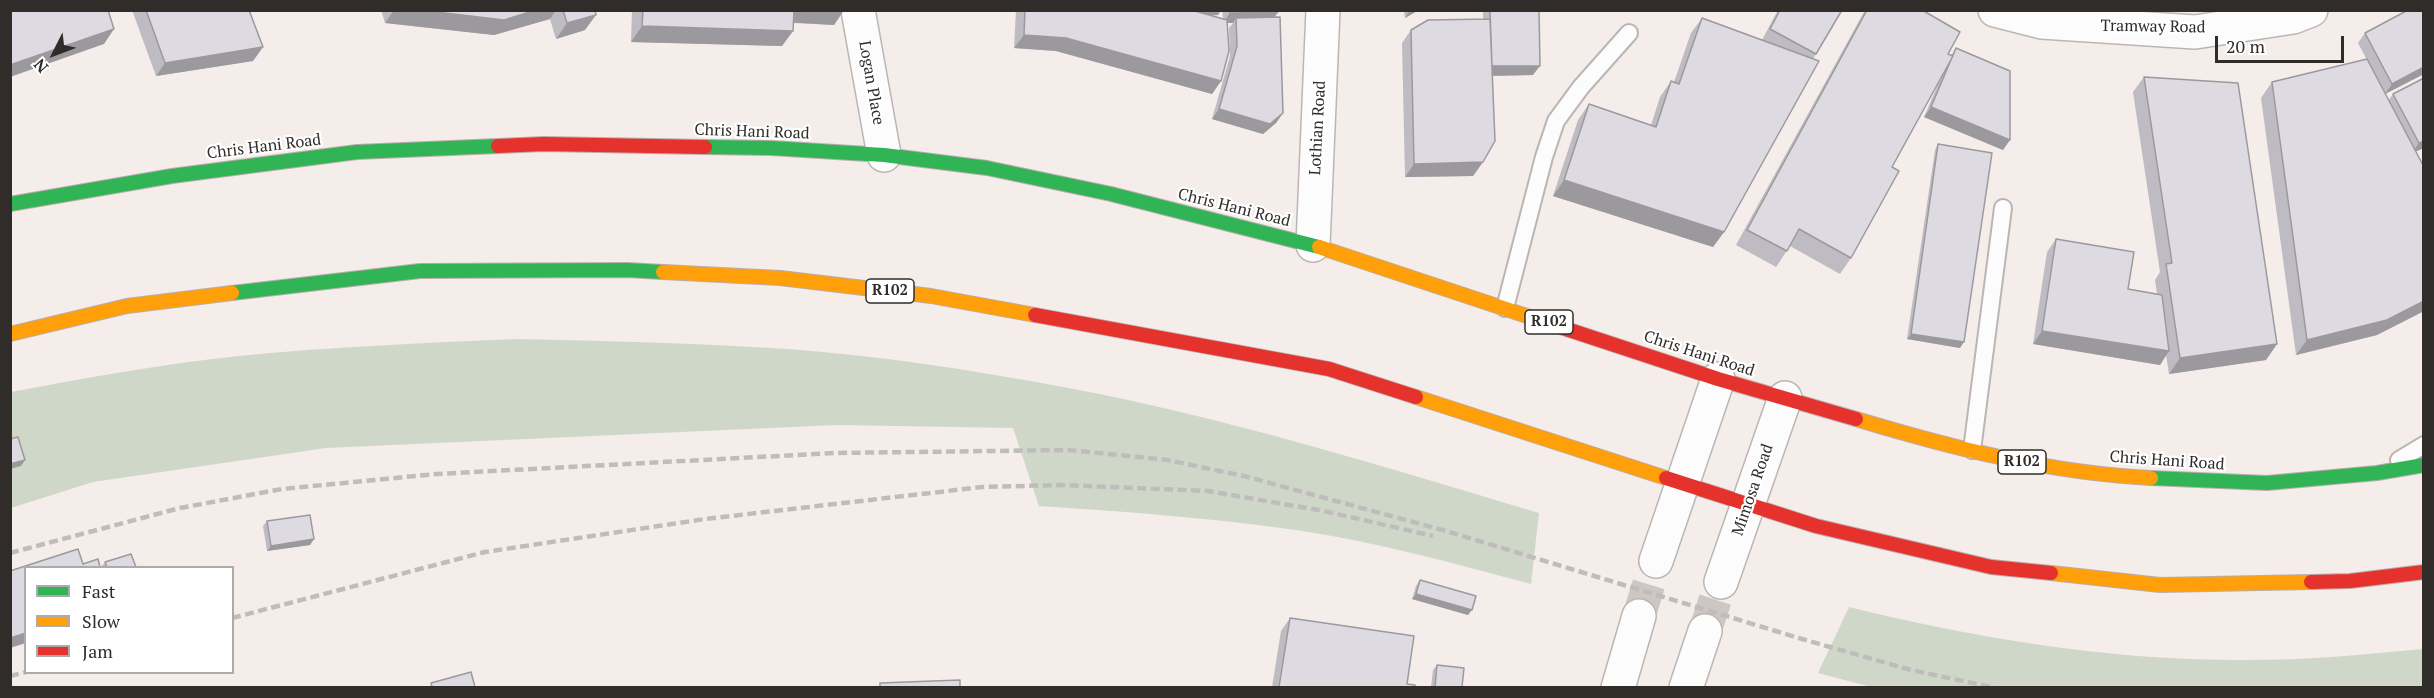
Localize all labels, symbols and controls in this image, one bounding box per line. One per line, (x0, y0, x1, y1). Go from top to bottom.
street label: Tramway Road (2100, 16, 2206, 38)
north arrow (24, 24, 84, 84)
scale bar (2218, 24, 2347, 62)
text: 20 m (2226, 34, 2265, 58)
street label: Logan Place (854, 39, 888, 127)
text: N (28, 54, 53, 78)
street label: Lothian Road (1306, 80, 1330, 176)
street label: Chris Hani Road (694, 120, 810, 144)
street label: Chris Hani Road (206, 130, 322, 164)
street label: Chris Hani Road (1176, 185, 1292, 231)
road number: R102 (866, 279, 914, 303)
road number: R102 (1525, 310, 1573, 334)
street label: Chris Hani Road (1641, 327, 1757, 381)
street label: Mimosa Road (1728, 442, 1778, 538)
street label: Chris Hani Road (2109, 447, 2225, 475)
road number: R102 (1998, 450, 2046, 474)
legend (24, 566, 234, 674)
text: Fast (82, 579, 115, 603)
text: Slow (82, 609, 120, 633)
text: Jam (82, 639, 113, 663)

